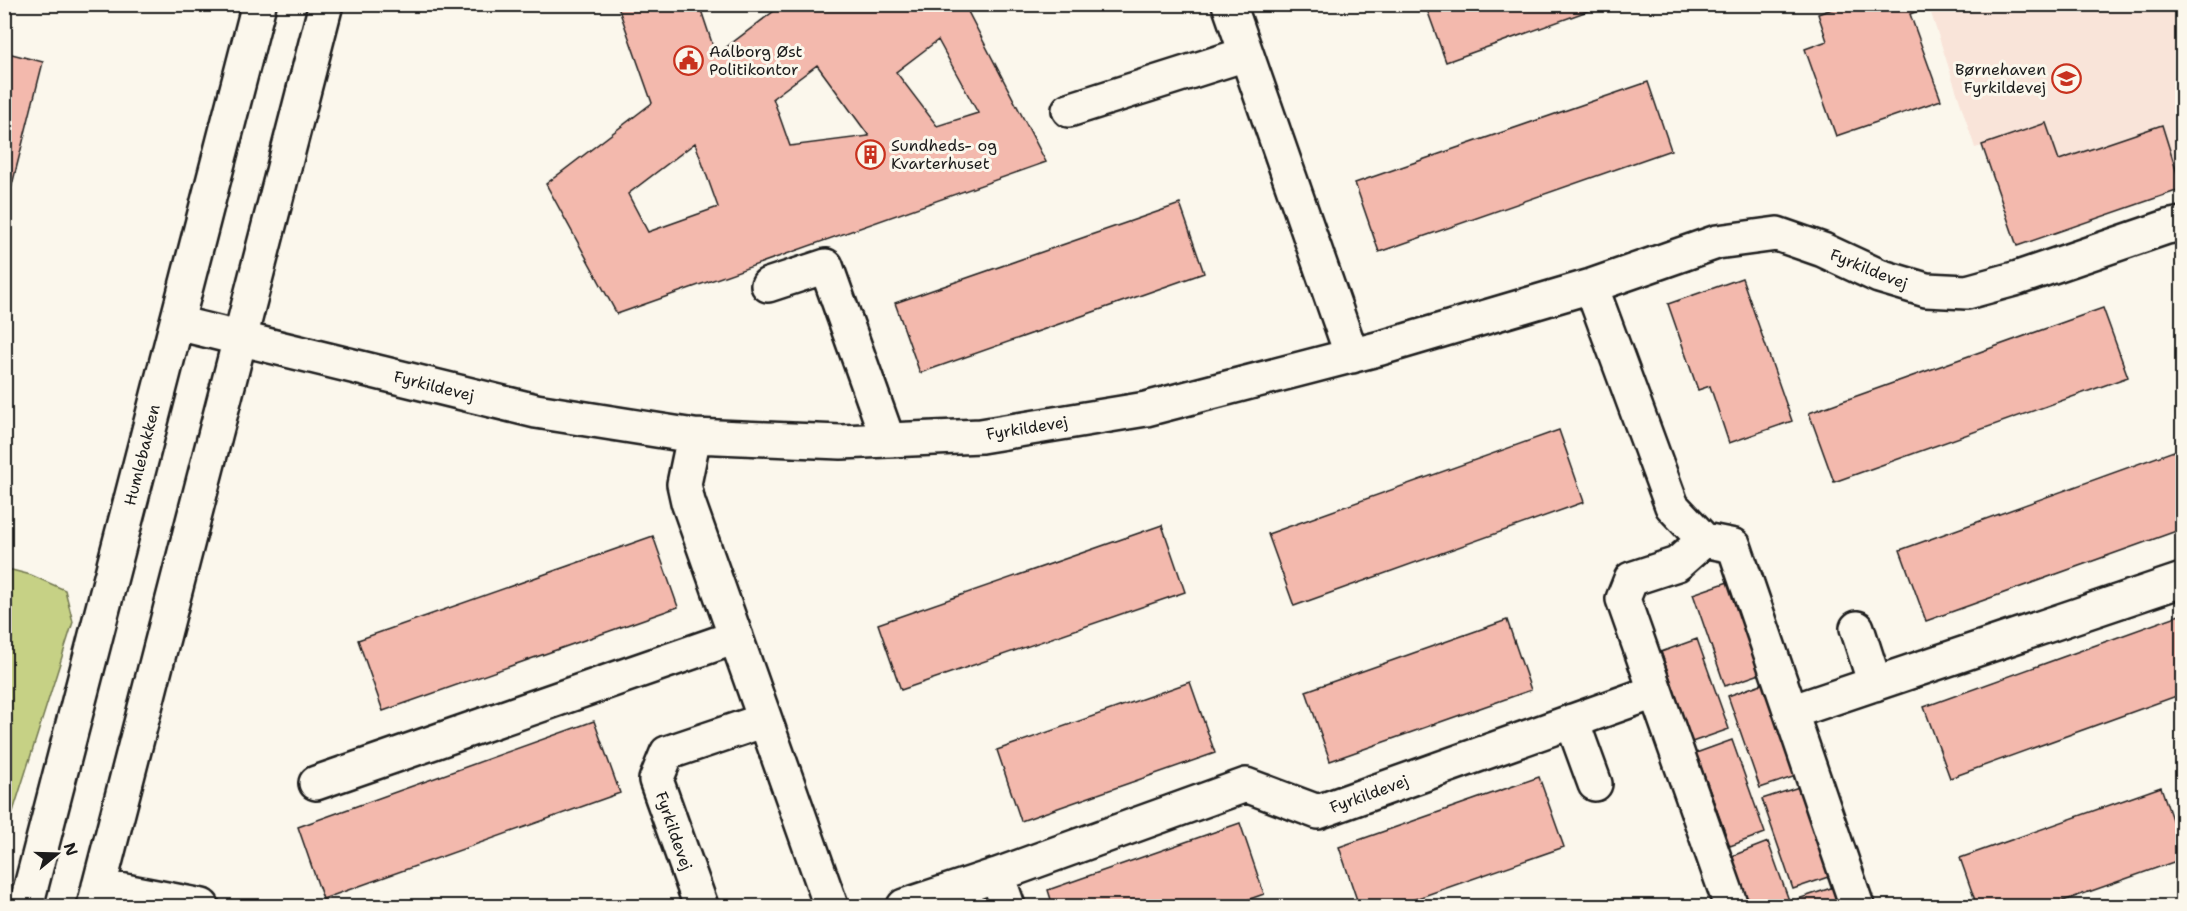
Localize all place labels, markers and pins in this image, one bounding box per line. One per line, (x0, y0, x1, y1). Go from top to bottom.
place label: Aalborg Øst Politikontor (709, 41, 803, 80)
public building icon: Aalborg Øst Politikontor (672, 44, 704, 76)
place label: Børnehaven Fyrkildevej (1955, 59, 2046, 98)
school or university icon: Børnehaven Fyrkildevej (2051, 62, 2083, 94)
place label: Sundheds- og Kvarterhuset (891, 135, 997, 174)
building icon: Sundheds- og Kvarterhuset (854, 138, 886, 170)

